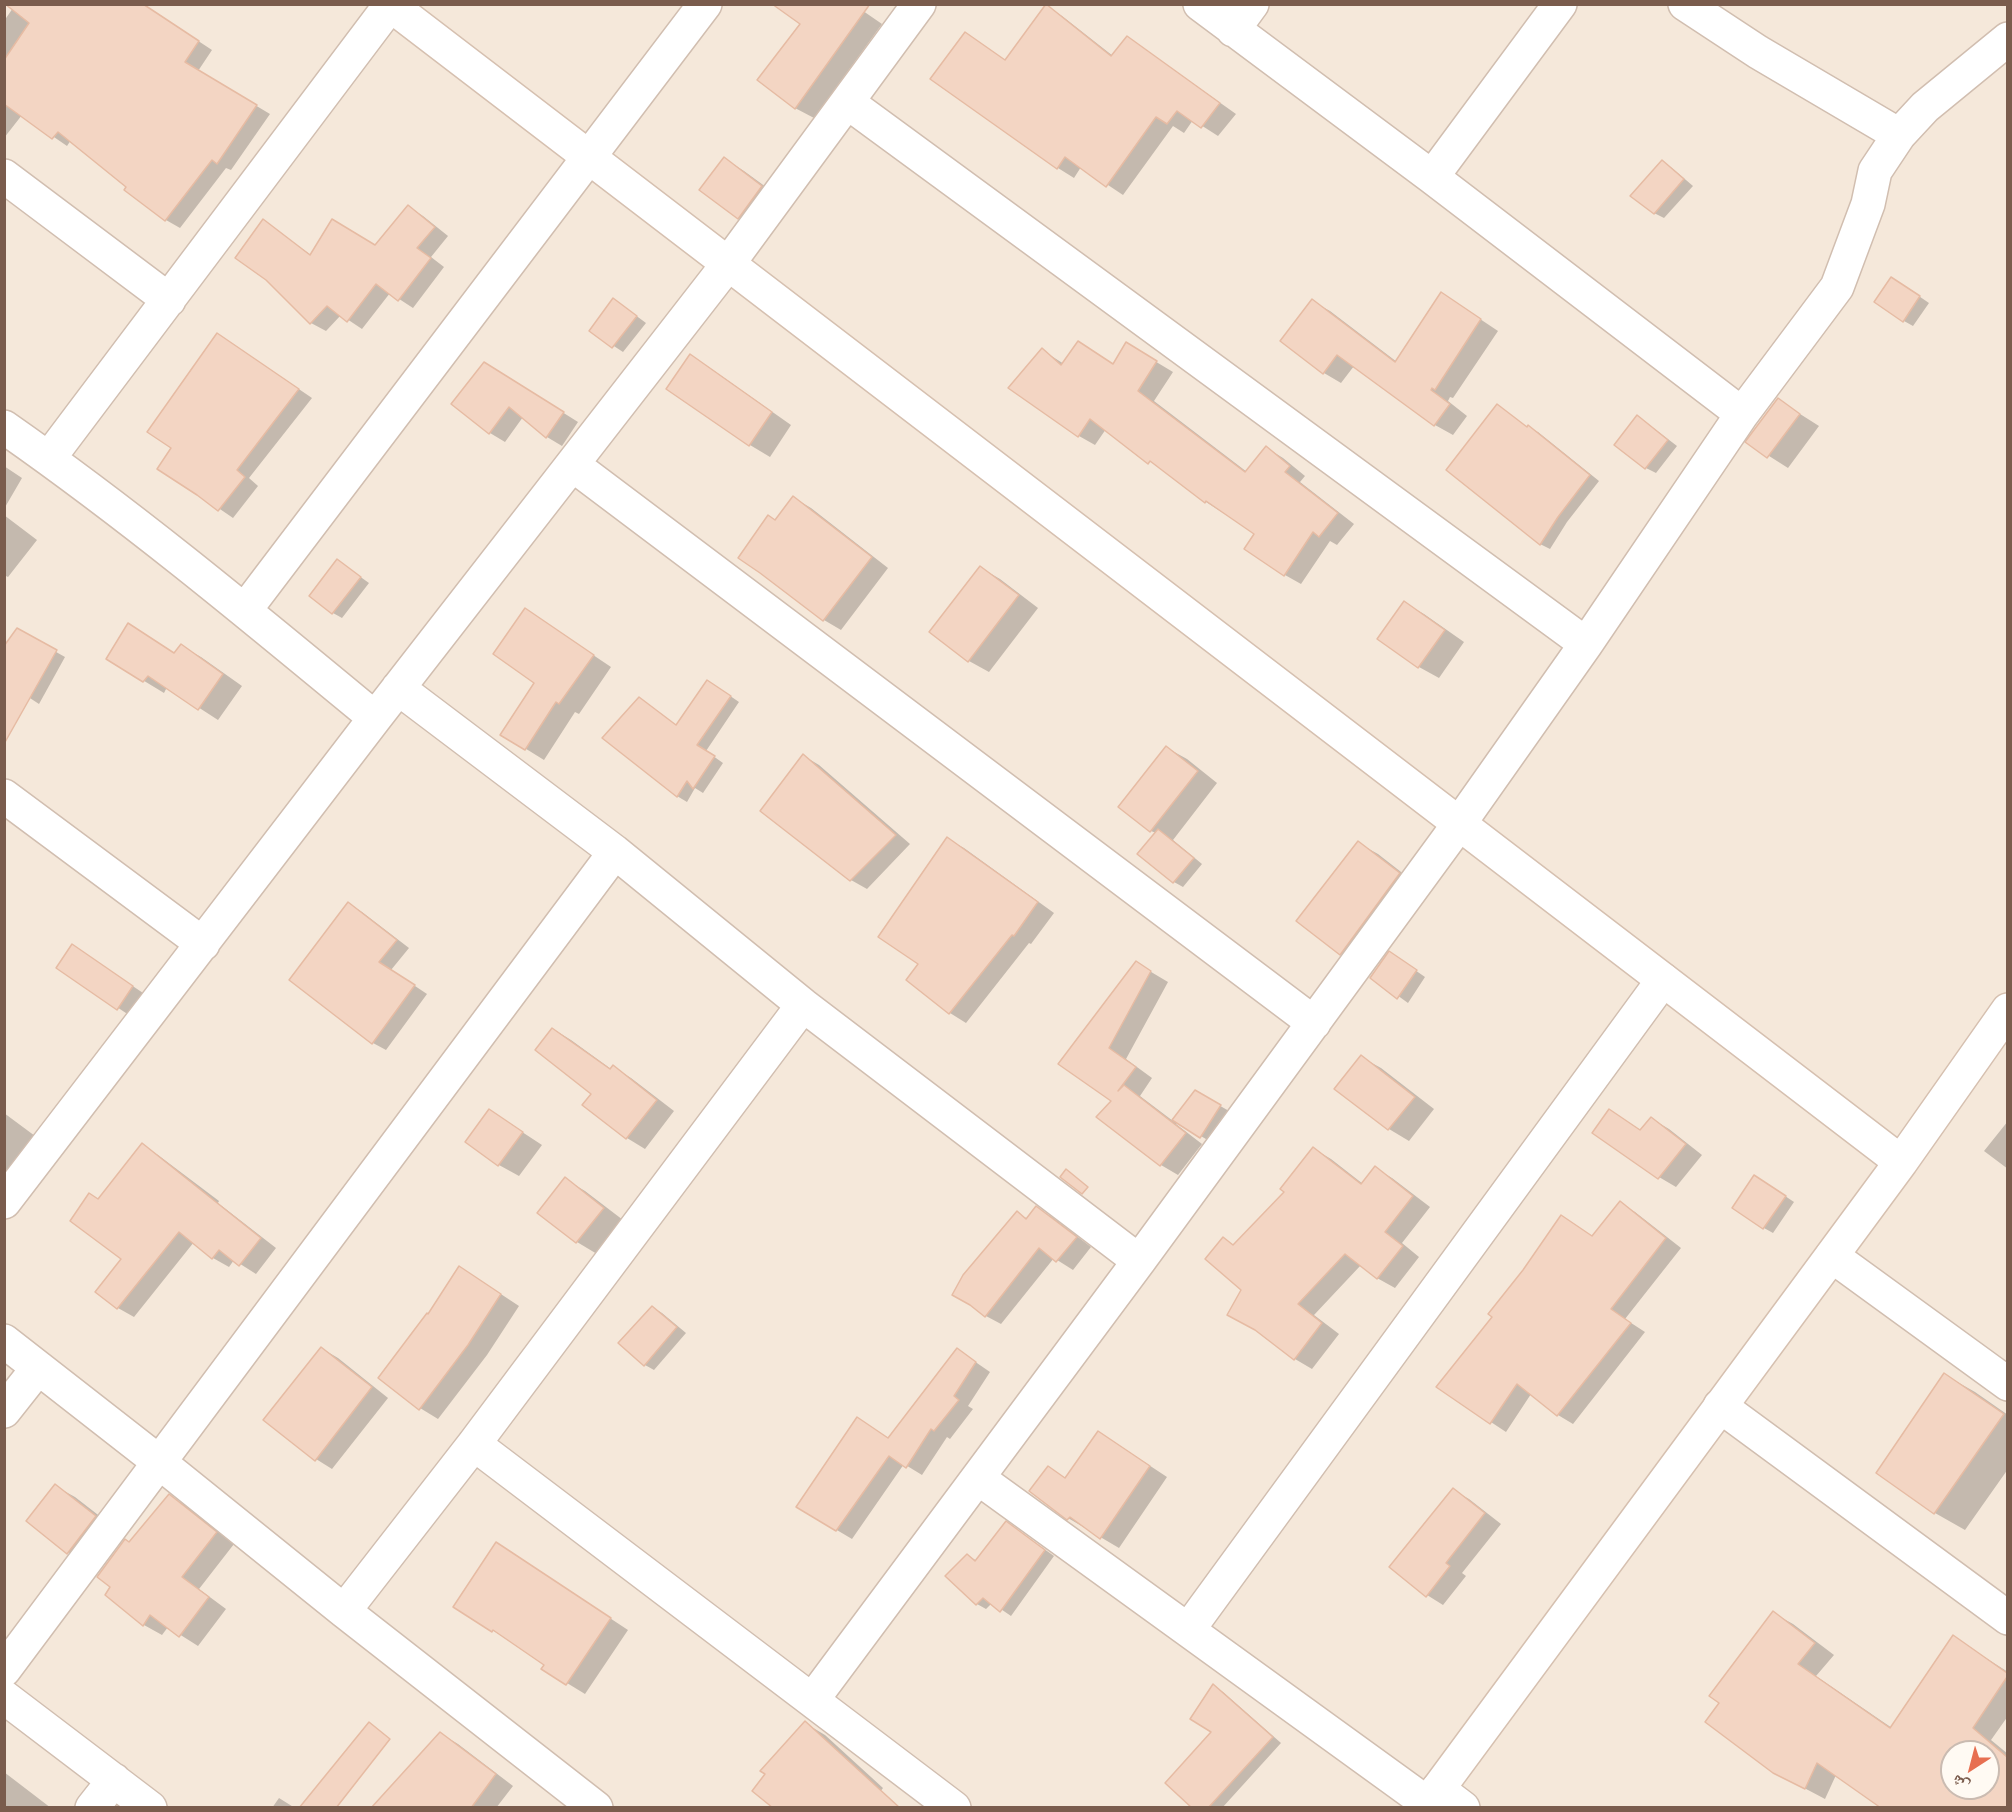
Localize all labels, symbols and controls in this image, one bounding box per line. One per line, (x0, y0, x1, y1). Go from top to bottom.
north arrow (1940, 1740, 2000, 1800)
text: ش (1948, 1771, 1973, 1796)

